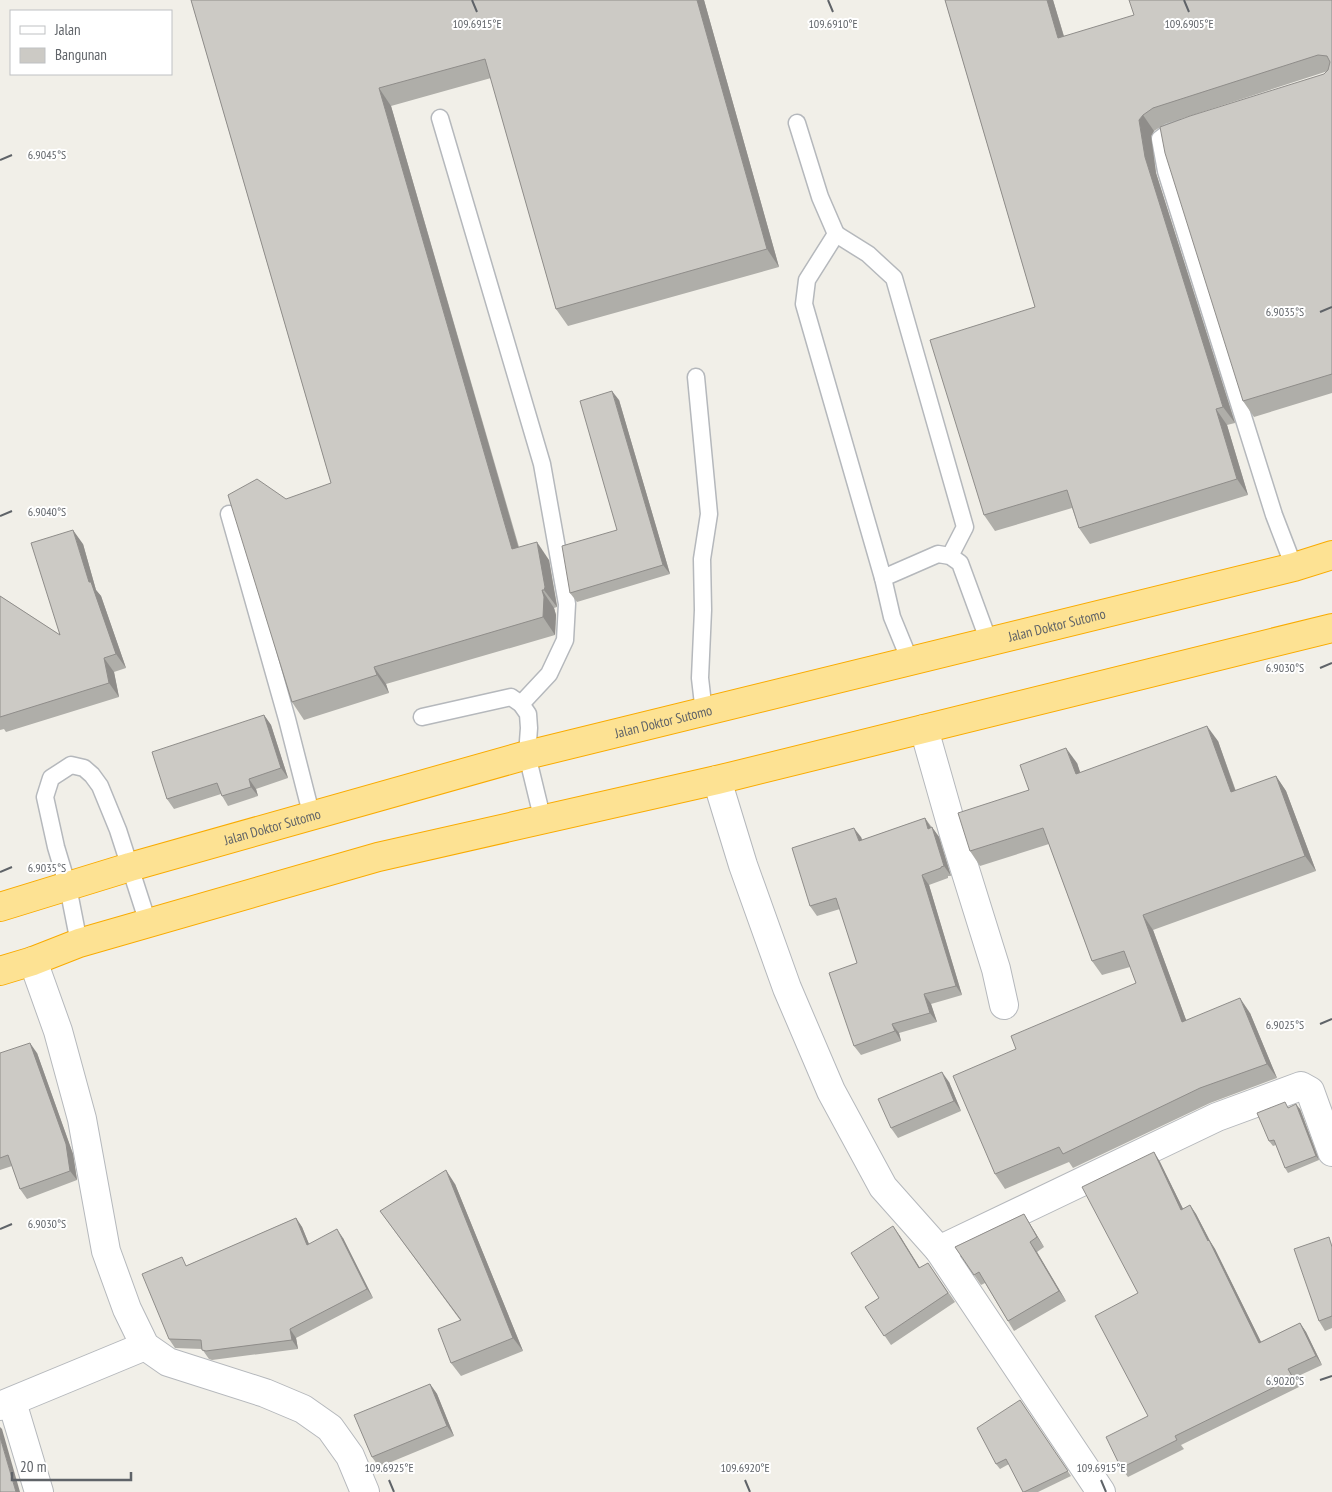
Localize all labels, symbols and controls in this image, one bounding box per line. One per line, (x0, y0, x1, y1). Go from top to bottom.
legend (10, 10, 172, 75)
text: 109.6915°E (452, 16, 502, 31)
text: 109.6910°E (808, 16, 858, 31)
text: 109.6905°E (1164, 16, 1214, 31)
text: Jalan (54, 20, 81, 39)
text: Bangunan (55, 45, 107, 64)
text: 6.9045°S (28, 147, 66, 162)
text: 6.9035°S (1266, 304, 1304, 319)
text: 6.9040°S (28, 504, 66, 519)
street label: Jalan Doktor Sutomo (1005, 605, 1107, 646)
text: 6.9030°S (1266, 660, 1304, 675)
street label: Jalan Doktor Sutomo (612, 701, 714, 742)
street label: Jalan Doktor Sutomo (221, 805, 323, 849)
text: 6.9035°S (28, 860, 66, 875)
text: 6.9025°S (1266, 1017, 1304, 1032)
text: 6.9030°S (28, 1216, 66, 1231)
text: 6.9020°S (1266, 1373, 1304, 1388)
scale bar (12, 1450, 131, 1482)
text: 20 m (20, 1457, 46, 1476)
text: 109.6925°E (364, 1460, 414, 1475)
text: 109.6920°E (720, 1460, 770, 1475)
text: 109.6915°E (1076, 1460, 1126, 1475)

